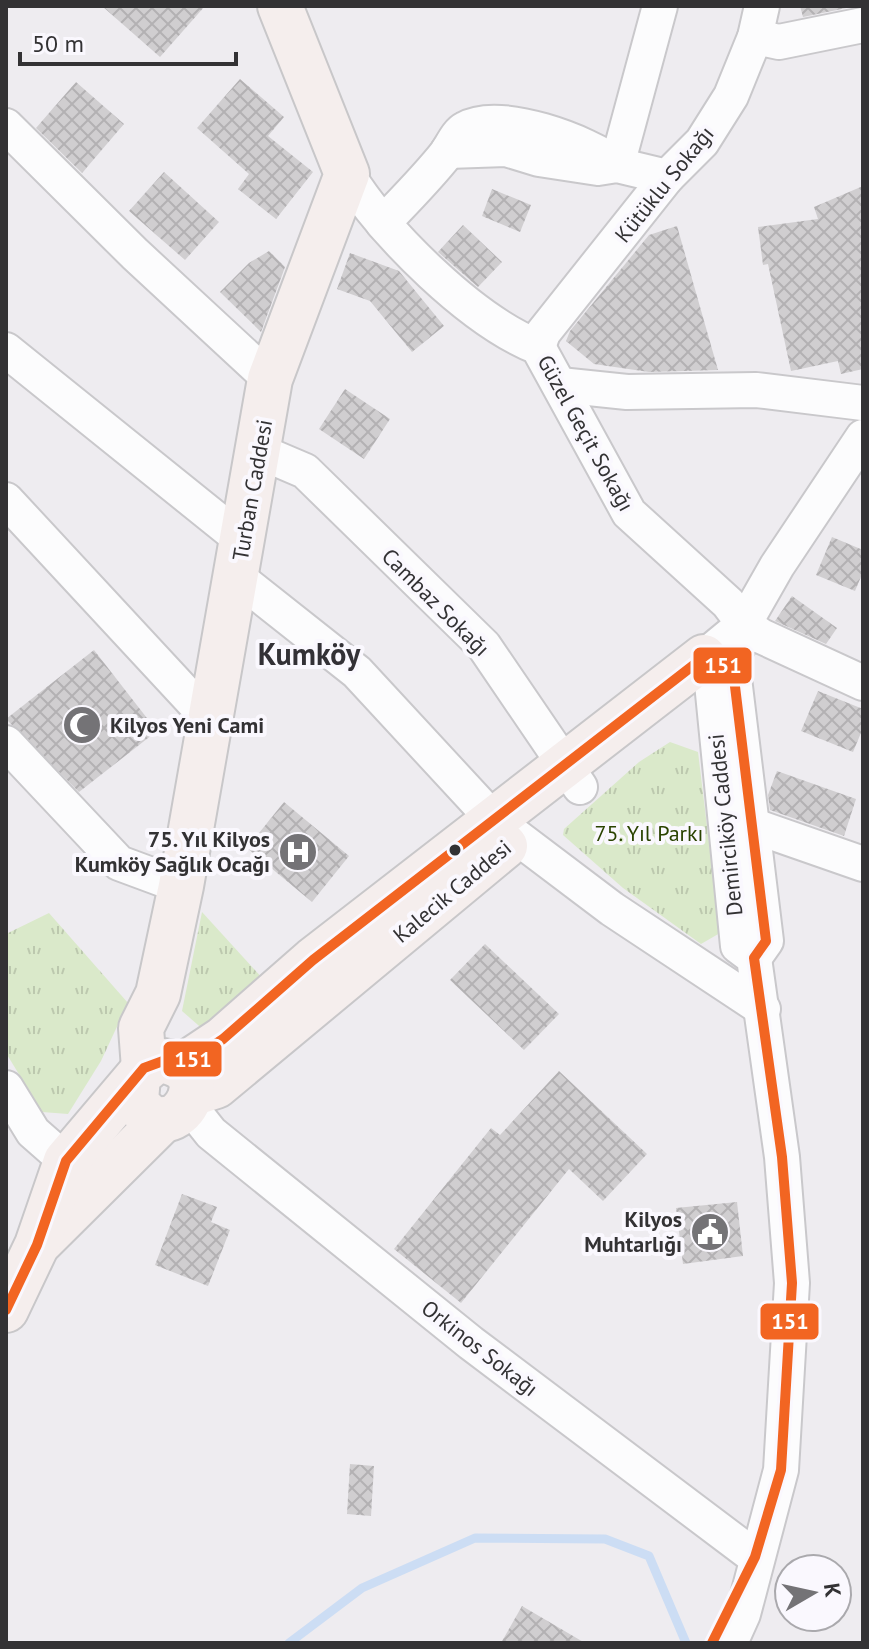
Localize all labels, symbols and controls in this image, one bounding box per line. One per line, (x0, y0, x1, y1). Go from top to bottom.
scale bar (20, 16, 236, 66)
text: 50 m (32, 28, 84, 59)
street label: Kütüklu Sokağı (608, 120, 720, 248)
street label: Güzel Geçit Sokağı (531, 350, 641, 516)
street label: Turban Caddesi (226, 417, 278, 563)
street label: Cambaz Sokağı (376, 542, 496, 662)
district label: Kumköy (258, 634, 361, 673)
line badge: 151 (692, 646, 753, 685)
text: 151 (704, 651, 742, 679)
mosque icon: Kilyos Yeni Cami (61, 704, 103, 746)
place label: Kilyos Yeni Cami (110, 711, 264, 739)
street label: Demirciköy Caddesi (702, 733, 748, 917)
park label: 75. Yıl Parkı (594, 819, 704, 847)
place label: 75. Yıl Kilyos Kumköy Sağlık Ocağı (75, 825, 270, 878)
hospital icon: 75. Yıl Kilyos Kumköy Sağlık Ocağı (277, 831, 319, 873)
street label: Kalecik Caddesi (387, 833, 517, 949)
unlabelled marker (447, 842, 463, 858)
line badge: 151 (162, 1040, 223, 1078)
text: 151 (174, 1045, 212, 1073)
place label: Kilyos Muhtarlığı (584, 1205, 682, 1258)
public building icon: Kilyos Muhtarlığı (689, 1211, 731, 1253)
street label: Orkinos Sokağı (416, 1294, 544, 1402)
line badge: 151 (759, 1302, 820, 1341)
text: 151 (771, 1307, 809, 1335)
north arrow (773, 1553, 853, 1633)
text: K (818, 1581, 848, 1599)

